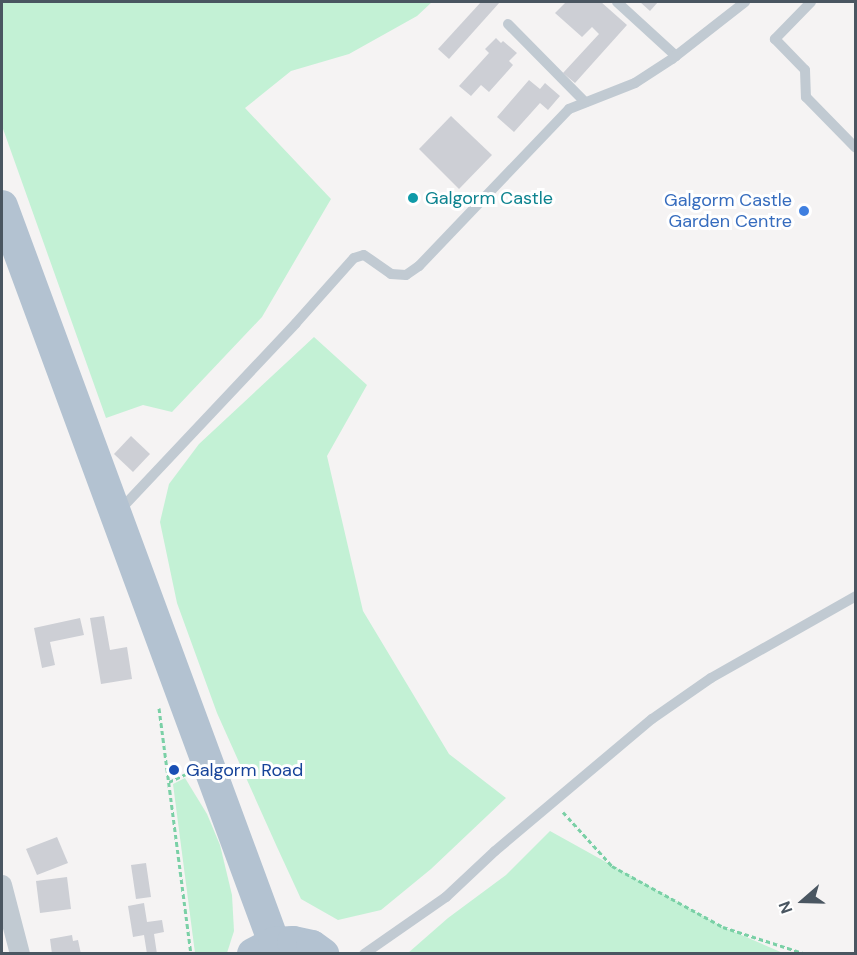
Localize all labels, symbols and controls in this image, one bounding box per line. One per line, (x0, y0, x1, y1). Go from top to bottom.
place label: Galgorm Castle (425, 187, 553, 209)
place label: Galgorm Castle Garden Centre (664, 190, 792, 232)
marker: Galgorm Castle (406, 191, 420, 205)
marker: Galgorm Castle Garden Centre (797, 204, 811, 218)
place label: Galgorm Road (186, 759, 303, 781)
marker: Galgorm Road (167, 763, 181, 777)
north arrow (773, 871, 833, 931)
text: N (774, 898, 797, 916)

